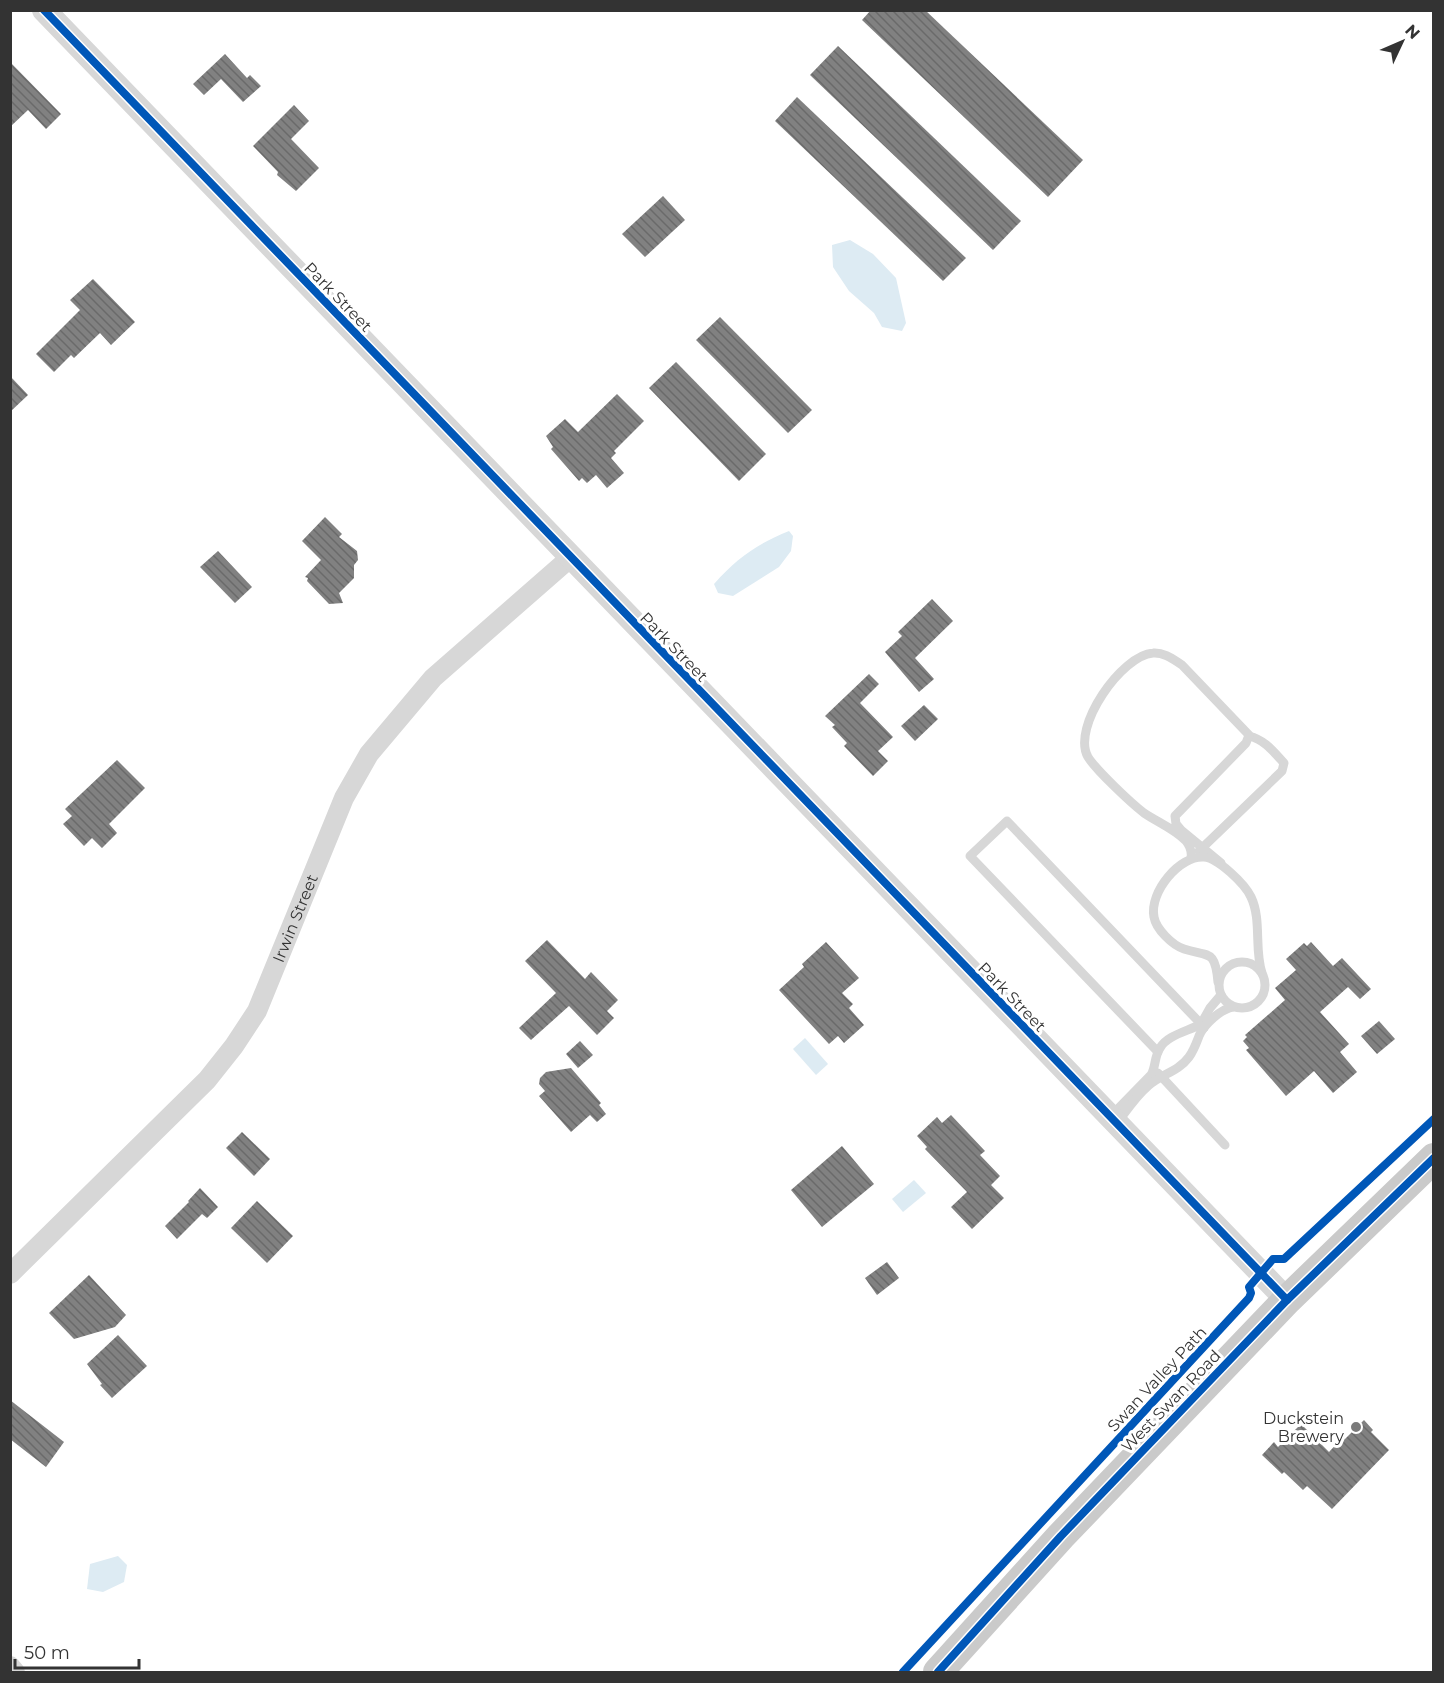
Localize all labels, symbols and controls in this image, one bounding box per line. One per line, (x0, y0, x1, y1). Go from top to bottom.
north arrow (1372, 12, 1432, 72)
text: N (1401, 21, 1424, 43)
street label: Park Street (300, 258, 376, 336)
street label: Park Street (636, 608, 712, 686)
street label: Irwin Street (268, 871, 322, 965)
street label: Park Street (974, 958, 1050, 1036)
street label: Swan Valley Path (1103, 1323, 1211, 1435)
street label: West Swan Road (1117, 1346, 1225, 1456)
place label: Duckstein Brewery (1263, 1409, 1344, 1446)
marker: Duckstein Brewery (1349, 1420, 1363, 1434)
scale bar (15, 1632, 140, 1670)
text: 50 m (24, 1642, 70, 1664)

